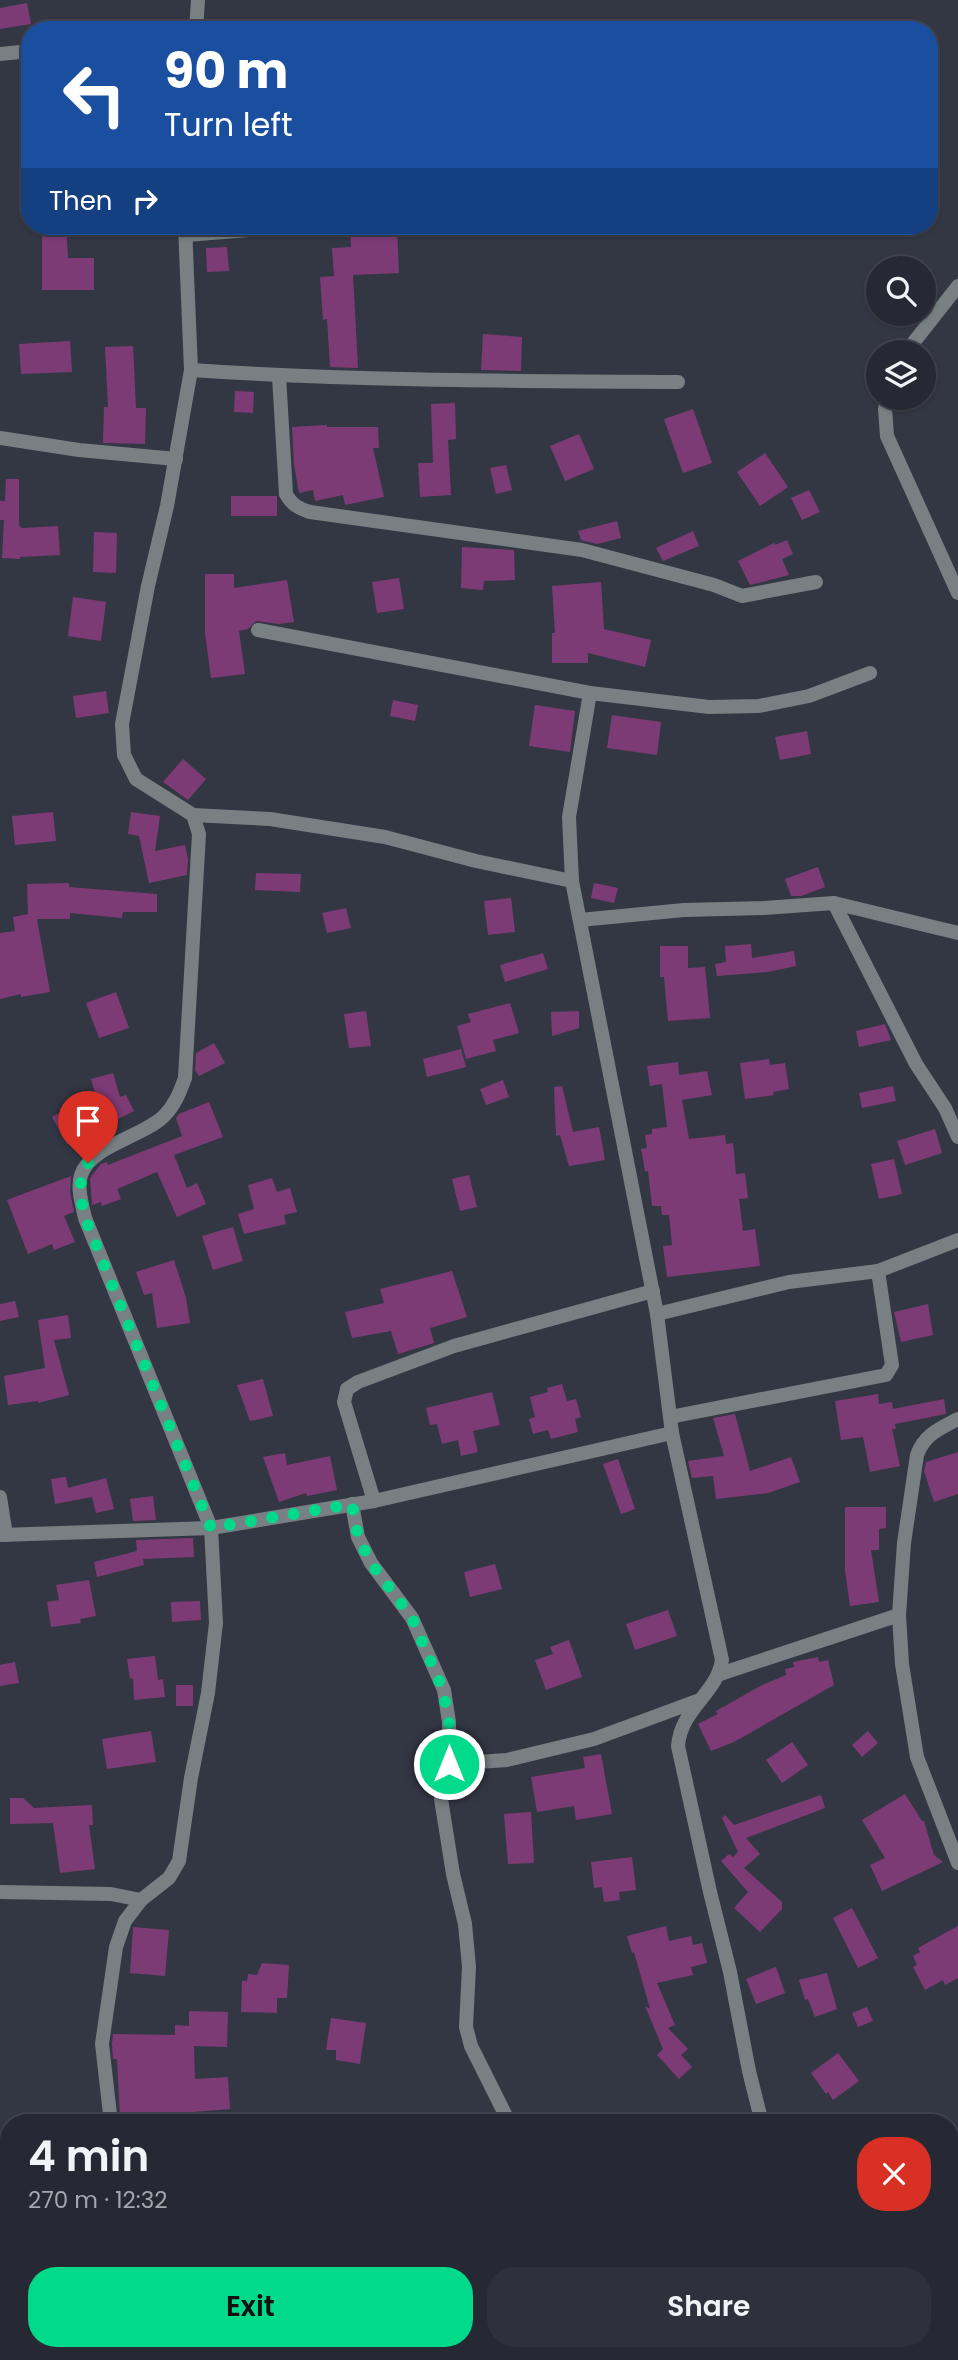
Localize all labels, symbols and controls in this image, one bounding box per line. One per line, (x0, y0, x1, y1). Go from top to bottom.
text: 90 m (164, 37, 288, 105)
icon: left (49, 49, 140, 140)
text: Turn left (164, 102, 293, 147)
icon: right (126, 182, 164, 220)
text: Then (49, 183, 112, 219)
map controls (866, 256, 936, 410)
button: search (866, 256, 936, 326)
button: layers (866, 340, 936, 410)
pin (58, 1091, 118, 1163)
icon: arrive (69, 1102, 107, 1140)
position arrow (412, 1727, 486, 1801)
text: 4 min (28, 2127, 149, 2186)
button: close (857, 2137, 931, 2211)
text: 270 m · 12:32 (28, 2184, 167, 2216)
button: Exit (28, 2267, 473, 2347)
button: Share (487, 2267, 931, 2347)

